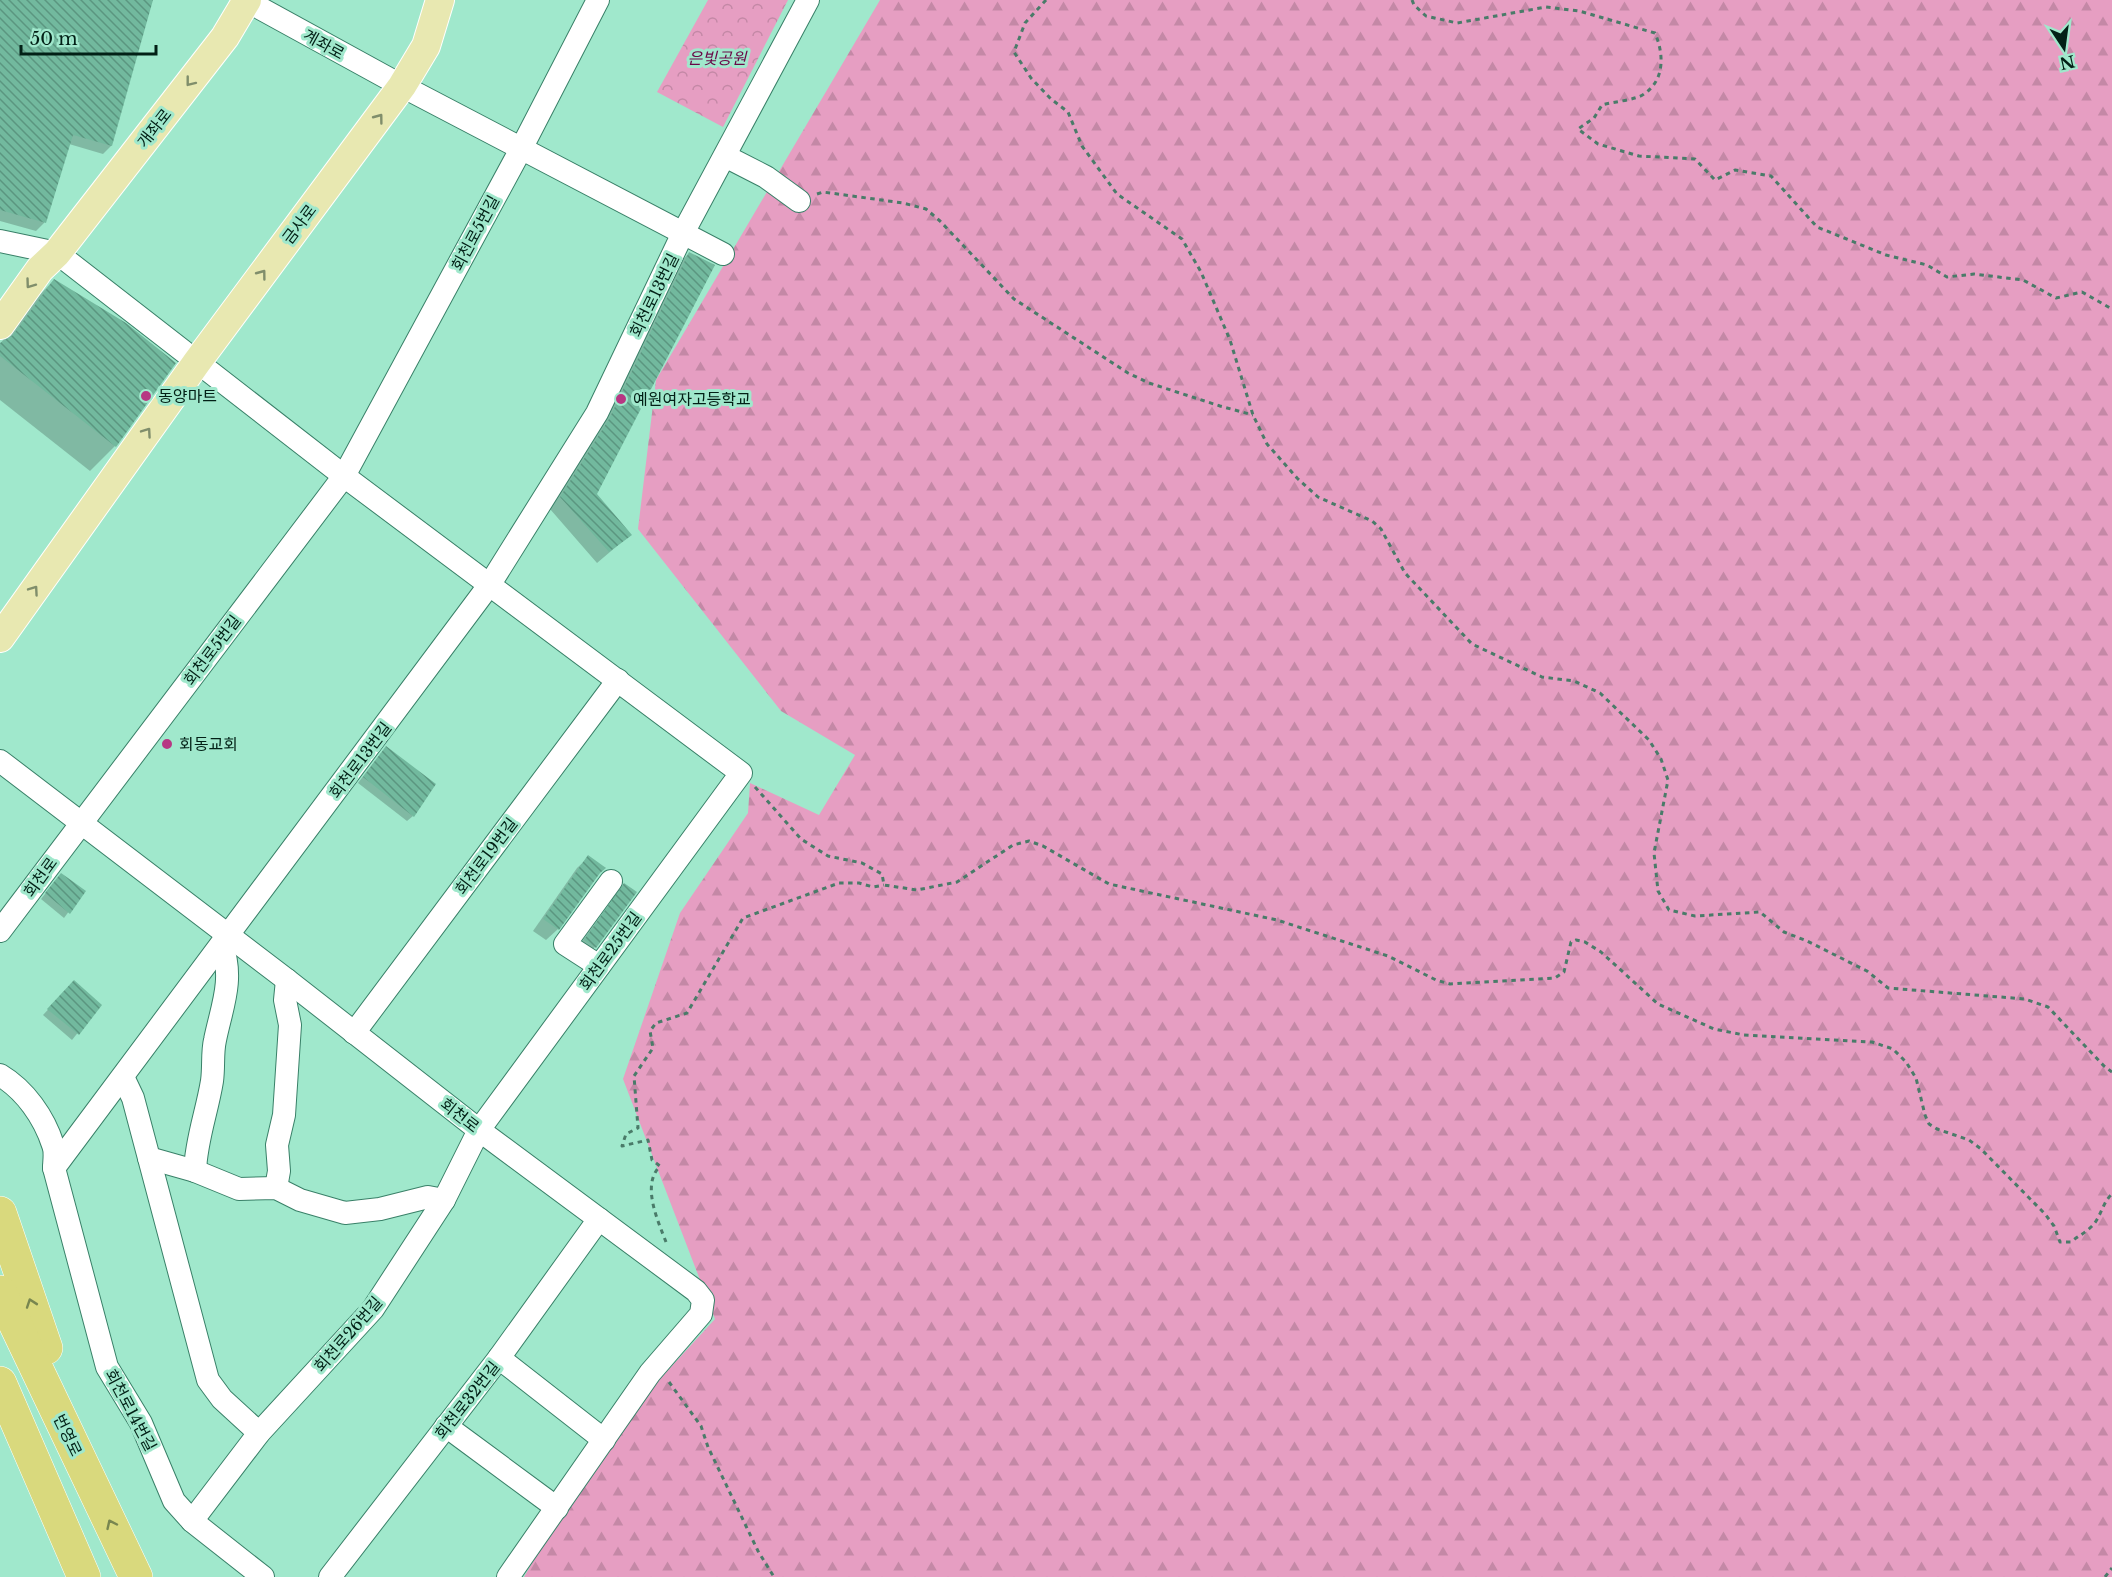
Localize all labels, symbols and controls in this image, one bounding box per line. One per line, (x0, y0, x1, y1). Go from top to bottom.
scale bar (21, 18, 156, 56)
north arrow (2034, 18, 2094, 78)
street label: 계좌로 (300, 25, 348, 64)
text: 50 m (30, 28, 78, 50)
park label: 은빛공원 (688, 48, 748, 68)
text: N (2058, 51, 2077, 74)
one-way arrow (186, 75, 197, 86)
street label: 개좌로 (133, 104, 176, 152)
one-way arrow (371, 113, 382, 124)
street label: 회천로5번길 (447, 192, 503, 274)
street label: 금사로 (278, 200, 320, 248)
street label: 회천로13번길 (625, 250, 683, 340)
one-way arrow (255, 270, 266, 281)
one-way arrow (26, 277, 37, 288)
place label: 동양마트 (158, 386, 217, 406)
marker: 동양마트 (139, 389, 153, 403)
place label: 예원여자고등학교 (633, 389, 751, 409)
marker: 예원여자고등학교 (614, 392, 628, 406)
one-way arrow (140, 427, 151, 438)
one-way arrow (27, 586, 38, 597)
street label: 회천로5번길 (179, 611, 245, 689)
street label: 회천로13번길 (325, 718, 395, 802)
place label: 회동교회 (179, 734, 238, 754)
marker: 회동교회 (160, 737, 174, 751)
street label: 회천로19번길 (451, 814, 521, 898)
street label: 회천로 (19, 853, 61, 901)
street label: 회천로25번길 (575, 908, 645, 994)
street label: 회천로 (436, 1094, 484, 1137)
street label: 회천로26번길 (310, 1292, 386, 1376)
one-way arrow (25, 1298, 38, 1308)
street label: 회천로32번길 (430, 1357, 504, 1443)
street label: 회천로14번길 (101, 1366, 161, 1454)
street label: 번영로 (49, 1411, 87, 1459)
one-way arrow (107, 1520, 118, 1531)

